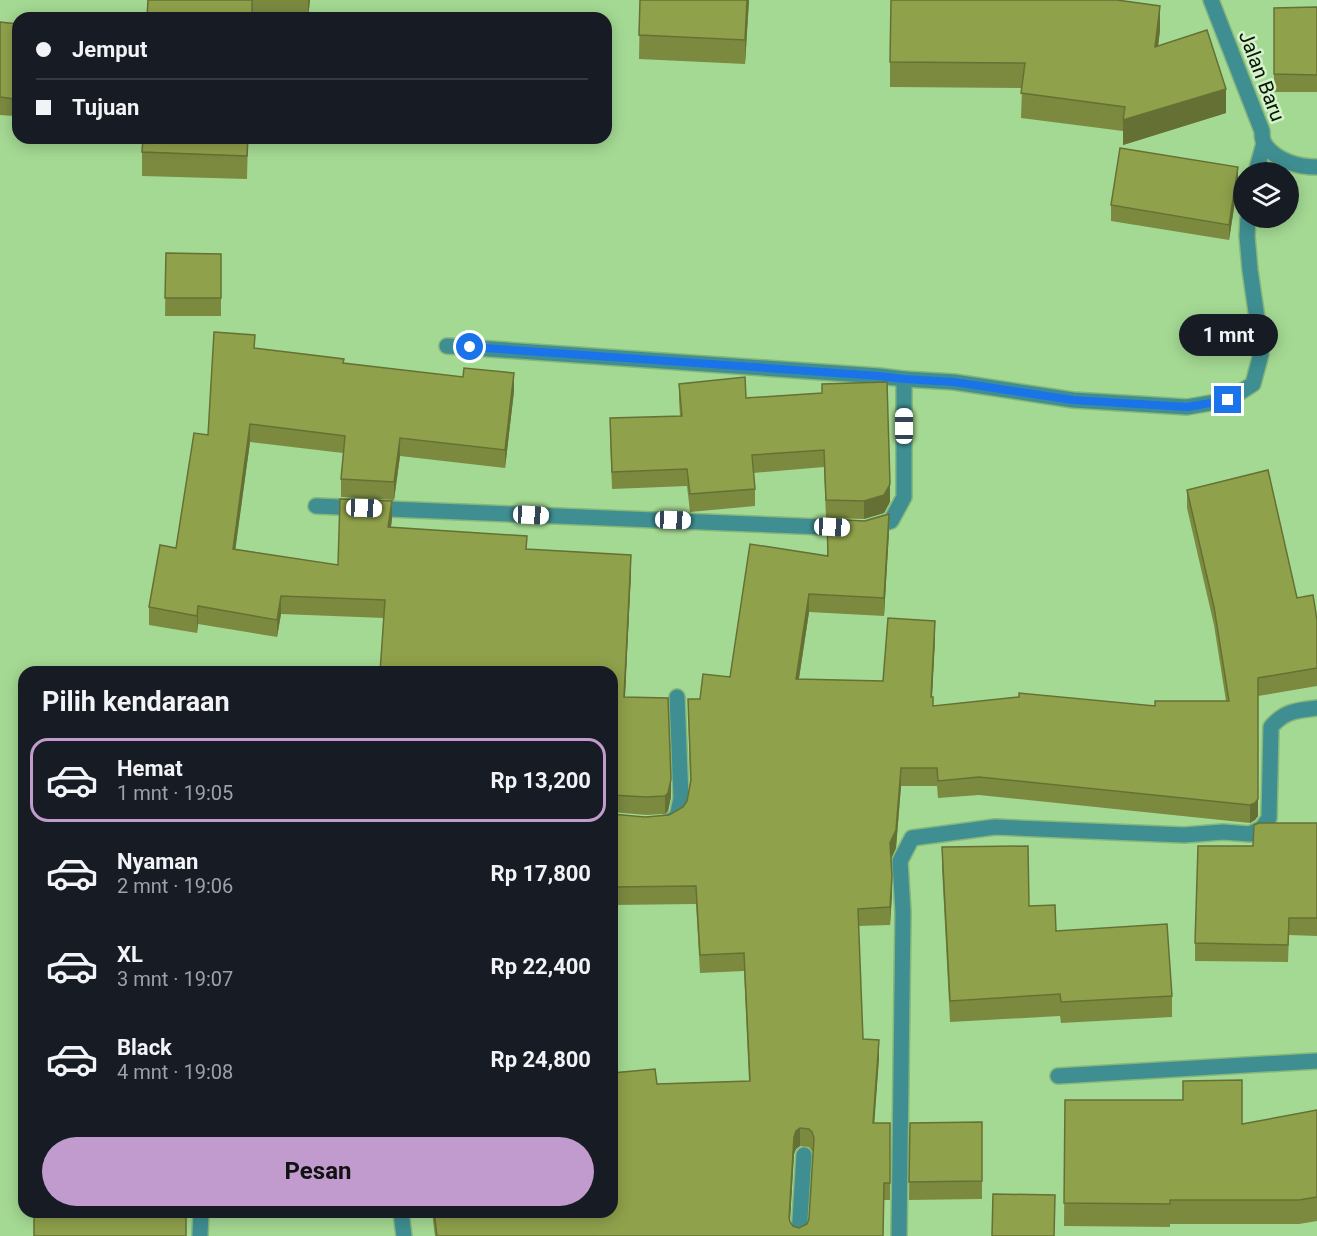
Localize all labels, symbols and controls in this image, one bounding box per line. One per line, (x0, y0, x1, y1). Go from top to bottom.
street label: Jalan Baru (1234, 27, 1290, 125)
text: Jemput (72, 37, 147, 62)
text: Tujuan (72, 95, 139, 120)
map controls (1233, 162, 1299, 228)
button: layers (1233, 162, 1299, 228)
callout: 1 mnt (1178, 313, 1278, 355)
text: 1 mnt (1203, 323, 1254, 347)
route start (456, 333, 483, 360)
route end (1214, 386, 1241, 413)
car (895, 408, 913, 444)
car (346, 498, 382, 518)
car (513, 505, 549, 525)
car (655, 510, 691, 530)
car (814, 517, 850, 537)
text: Pilih kendaraan (42, 686, 230, 718)
icon: car (45, 753, 99, 807)
text: Hemat (117, 756, 183, 781)
text: Rp 13,200 (491, 768, 591, 793)
text: 1 mnt · 19:05 (117, 781, 233, 805)
icon: car (45, 846, 99, 900)
text: Nyaman (117, 849, 198, 874)
text: Rp 17,800 (491, 861, 591, 886)
text: 2 mnt · 19:06 (117, 874, 233, 898)
icon: car (45, 939, 99, 993)
text: XL (117, 942, 143, 967)
text: Rp 22,400 (491, 954, 591, 979)
text: 3 mnt · 19:07 (117, 967, 233, 991)
icon: car (45, 1032, 99, 1086)
text: Black (117, 1035, 172, 1060)
text: Rp 24,800 (491, 1047, 591, 1072)
text: 4 mnt · 19:08 (117, 1060, 233, 1084)
button: Pesan (42, 1137, 594, 1206)

